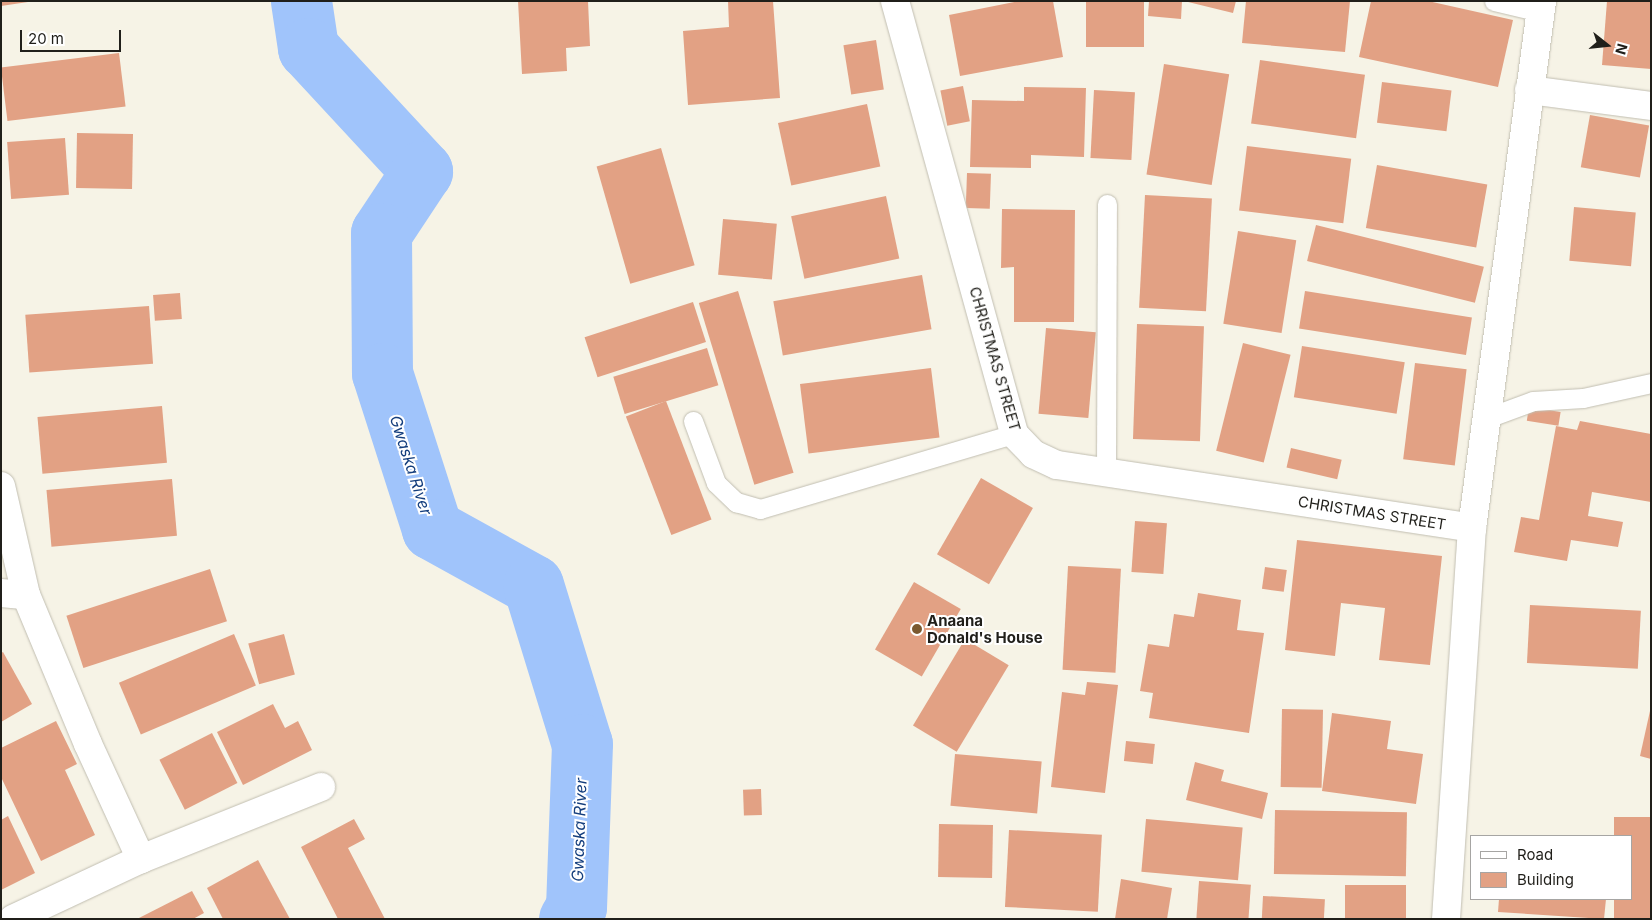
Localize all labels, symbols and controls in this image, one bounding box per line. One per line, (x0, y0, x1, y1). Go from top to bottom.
scale bar (22, 20, 124, 52)
north arrow (1582, 20, 1632, 70)
text: 20 m (28, 29, 64, 48)
text: N (1612, 42, 1632, 57)
street label: CHRISTMAS STREET (966, 285, 1024, 433)
water label: Gwaska River (386, 413, 436, 517)
street label: CHRISTMAS STREET (1297, 492, 1447, 534)
place label: Anaana Donald's House (927, 611, 1043, 646)
marker: Anaana Donald's House (911, 623, 923, 635)
water label: Gwaska River (568, 778, 590, 882)
legend (1470, 835, 1632, 900)
text: Road (1517, 845, 1553, 864)
text: Building (1517, 870, 1574, 889)

